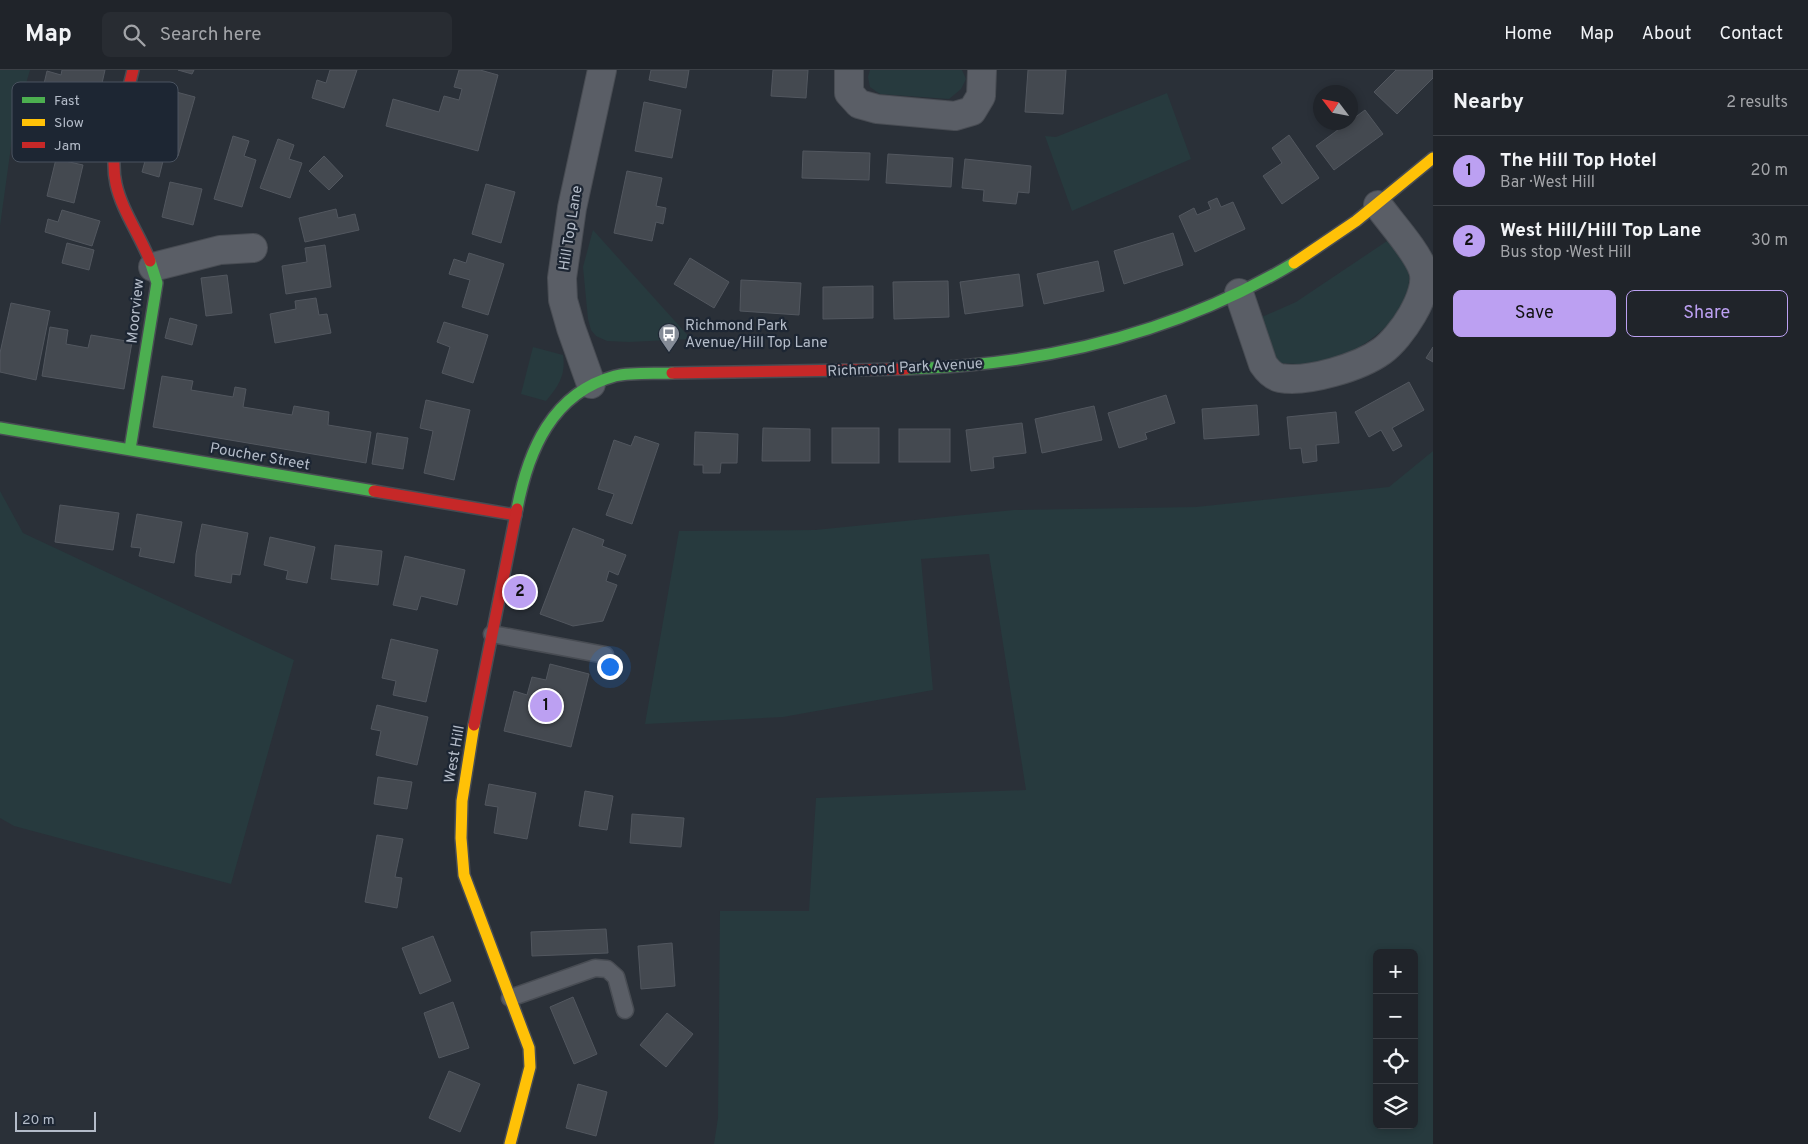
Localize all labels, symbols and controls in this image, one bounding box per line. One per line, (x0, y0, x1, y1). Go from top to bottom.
search box (102, 12, 452, 57)
text: Map (25, 20, 72, 50)
icon: search (120, 21, 148, 49)
text: Search here (160, 23, 261, 47)
text: Home (1504, 23, 1552, 46)
text: Map (1580, 23, 1614, 46)
text: About (1642, 23, 1691, 46)
text: Contact (1719, 23, 1783, 46)
legend (12, 82, 178, 162)
north arrow (1313, 85, 1358, 130)
text: Nearby (1453, 89, 1524, 116)
text: Fast (54, 93, 80, 110)
text: 2 results (1726, 93, 1788, 113)
text: Slow (54, 115, 84, 132)
text: Jam (54, 138, 81, 155)
text: The Hill Top Hotel (1500, 149, 1657, 173)
text: 1 (1466, 161, 1472, 181)
text: 20 m (1751, 161, 1788, 181)
text: Bar · West Hill (1500, 173, 1595, 193)
street label: Hill Top Lane (555, 184, 588, 272)
text: West Hill/Hill Top Lane (1500, 219, 1701, 243)
text: 2 (1464, 231, 1474, 251)
text: 30 m (1751, 231, 1788, 251)
text: Bus stop · West Hill (1500, 243, 1631, 263)
street label: Moorview (124, 278, 149, 345)
button: Save (1453, 290, 1616, 337)
button: Share (1626, 290, 1788, 337)
place label: Richmond Park Avenue/Hill Top Lane (685, 317, 828, 353)
bus stop icon: Richmond Park Avenue/Hill Top Lane (657, 322, 681, 353)
street label: Richmond Park Avenue (827, 355, 983, 382)
street label: Poucher Street (208, 439, 311, 476)
pin: 2 (504, 573, 536, 611)
your location (597, 654, 623, 680)
pin: 1 (530, 687, 562, 725)
street label: West Hill (441, 724, 470, 785)
map controls (1373, 949, 1418, 1129)
button: + (1373, 949, 1418, 994)
button: − (1373, 994, 1418, 1039)
button: locate (1373, 1039, 1418, 1084)
button: layers (1373, 1084, 1418, 1129)
scale bar (15, 1109, 96, 1132)
text: 20 m (22, 1112, 55, 1129)

